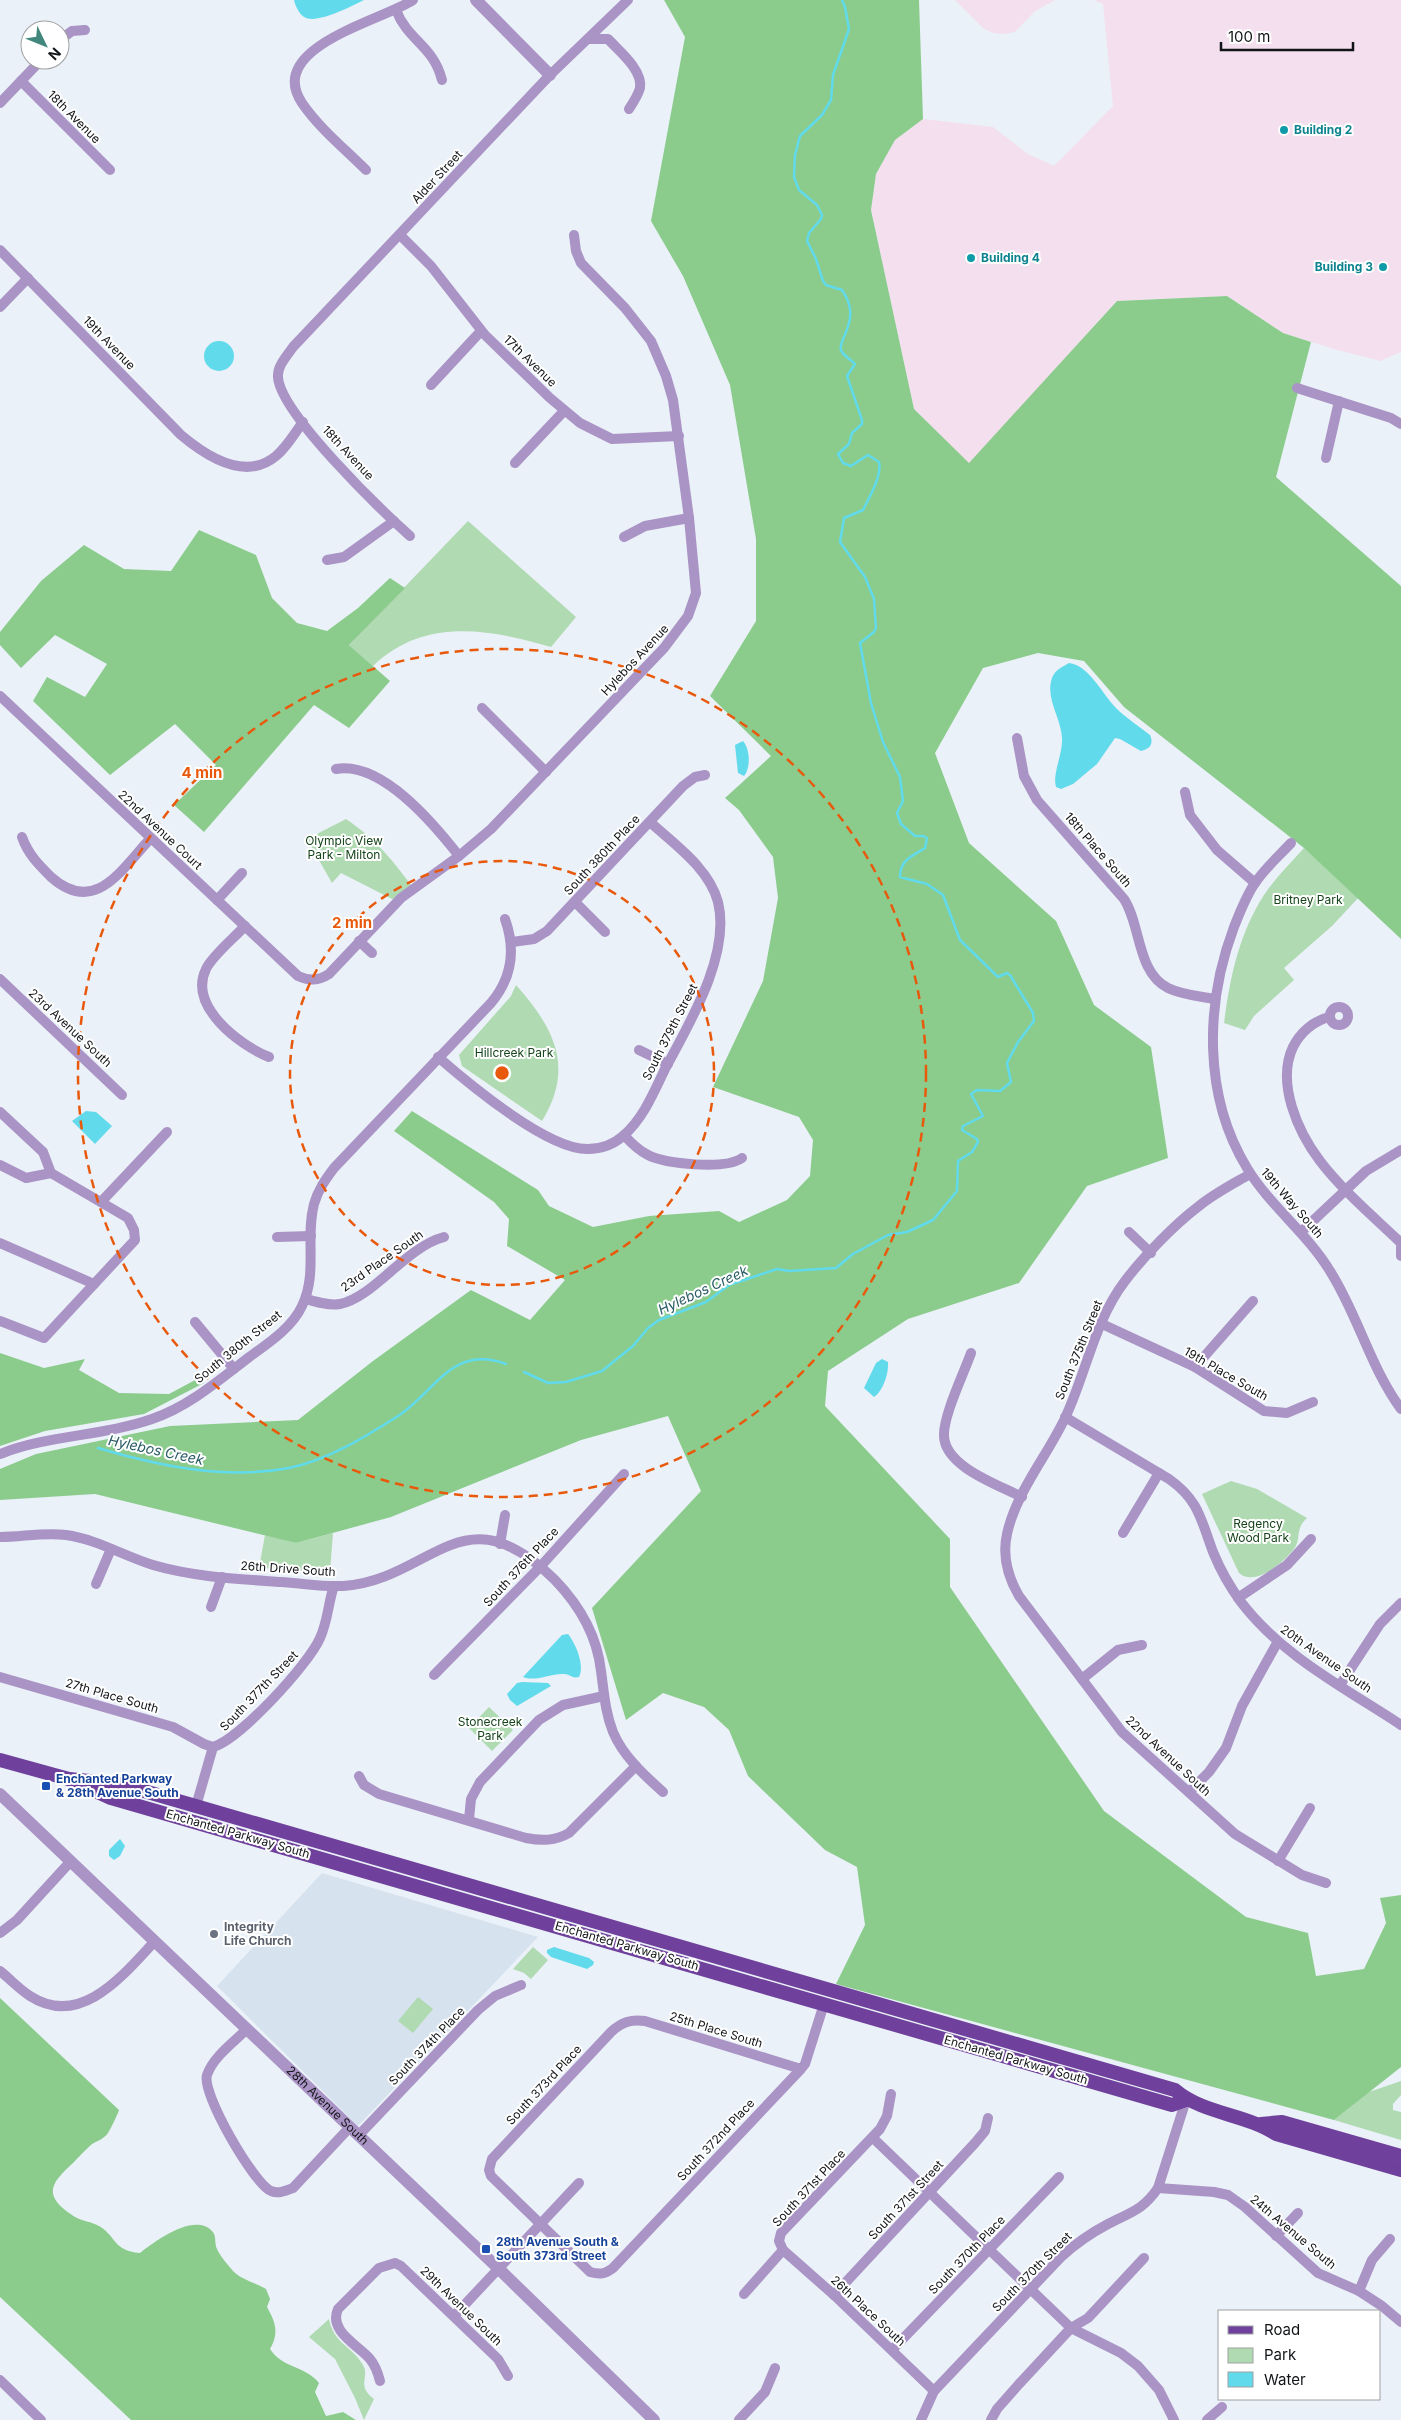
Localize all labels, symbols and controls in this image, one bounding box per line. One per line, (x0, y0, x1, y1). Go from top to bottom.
north arrow (20, 20, 70, 70)
scale bar (1221, 20, 1354, 52)
text: 100 m (1228, 27, 1270, 46)
text: N (45, 45, 65, 64)
street label: 18th Avenue (45, 87, 104, 146)
place label: Building 2 (1294, 122, 1352, 137)
marker: Building 2 (1278, 124, 1290, 136)
street label: Alder Street (408, 147, 465, 206)
place label: Building 4 (981, 250, 1040, 265)
marker: Building 4 (965, 252, 977, 264)
place label: Building 3 (1315, 259, 1373, 274)
marker: Building 3 (1377, 261, 1389, 273)
street label: 19th Avenue (80, 313, 139, 373)
street label: 17th Avenue (501, 332, 560, 390)
street label: 18th Avenue (319, 422, 377, 483)
street label: Hylebos Avenue (598, 621, 672, 698)
text: 4 min (182, 763, 222, 782)
street label: 22nd Avenue Court (115, 787, 206, 873)
street label: 18th Place South (1062, 809, 1135, 890)
street label: South 380th Place (561, 811, 643, 898)
park label: Olympic View Park - Milton (305, 833, 383, 862)
park label: Britney Park (1273, 892, 1343, 907)
text: 2 min (332, 913, 372, 932)
street label: South 379th Street (639, 981, 700, 1083)
street label: 23rd Avenue South (26, 985, 115, 1070)
park label: Hillcreek Park (475, 1045, 554, 1060)
centre of rings (493, 1064, 511, 1082)
street label: 19th Way South (1258, 1165, 1327, 1241)
street label: 23rd Place South (338, 1227, 426, 1295)
water label: Hylebos Creek (655, 1261, 751, 1318)
street label: South 375th Street (1052, 1298, 1105, 1402)
street label: South 380th Street (191, 1307, 284, 1386)
street label: 19th Place South (1182, 1343, 1271, 1404)
water label: Hylebos Creek (107, 1431, 206, 1468)
park label: Regency Wood Park (1227, 1516, 1289, 1545)
street label: South 376th Place (480, 1524, 561, 1610)
street label: 26th Drive South (240, 1558, 336, 1579)
street label: 20th Avenue South (1278, 1621, 1375, 1696)
street label: South 377th Street (216, 1647, 301, 1734)
street label: 27th Place South (64, 1675, 160, 1716)
street label: 22nd Avenue South (1123, 1712, 1214, 1799)
park label: Stonecreek Park (458, 1714, 523, 1743)
place label: Enchanted Parkway & 28th Avenue South (56, 1771, 179, 1800)
marker: Enchanted Parkway & 28th Avenue South (40, 1780, 52, 1792)
street label: Enchanted Parkway South (165, 1806, 312, 1861)
street label: Enchanted Parkway South (554, 1918, 701, 1973)
place label: Integrity Life Church (224, 1919, 292, 1948)
marker: Integrity Life Church (208, 1928, 220, 1940)
street label: South 374th Place (385, 2003, 468, 2088)
street label: 25th Place South (668, 2008, 765, 2051)
street label: Enchanted Parkway South (943, 2032, 1090, 2087)
street label: South 373rd Place (503, 2042, 585, 2128)
street label: 28th Avenue South (284, 2063, 372, 2148)
street label: South 372nd Place (674, 2095, 758, 2184)
street label: South 371st Place (769, 2146, 848, 2229)
street label: South 371st Street (865, 2157, 946, 2242)
street label: 24th Avenue South (1247, 2191, 1339, 2272)
street label: South 370th Place (925, 2212, 1008, 2297)
street label: South 370th Street (989, 2229, 1075, 2315)
place label: 28th Avenue South & South 373rd Street (496, 2234, 619, 2263)
marker: 28th Avenue South & South 373rd Street (480, 2243, 492, 2255)
street label: 29th Avenue South (417, 2263, 505, 2349)
street label: 26th Place South (828, 2272, 909, 2349)
legend (1218, 2310, 1381, 2400)
text: Road (1264, 2320, 1300, 2339)
text: Park (1264, 2345, 1297, 2364)
text: Water (1264, 2370, 1306, 2389)

